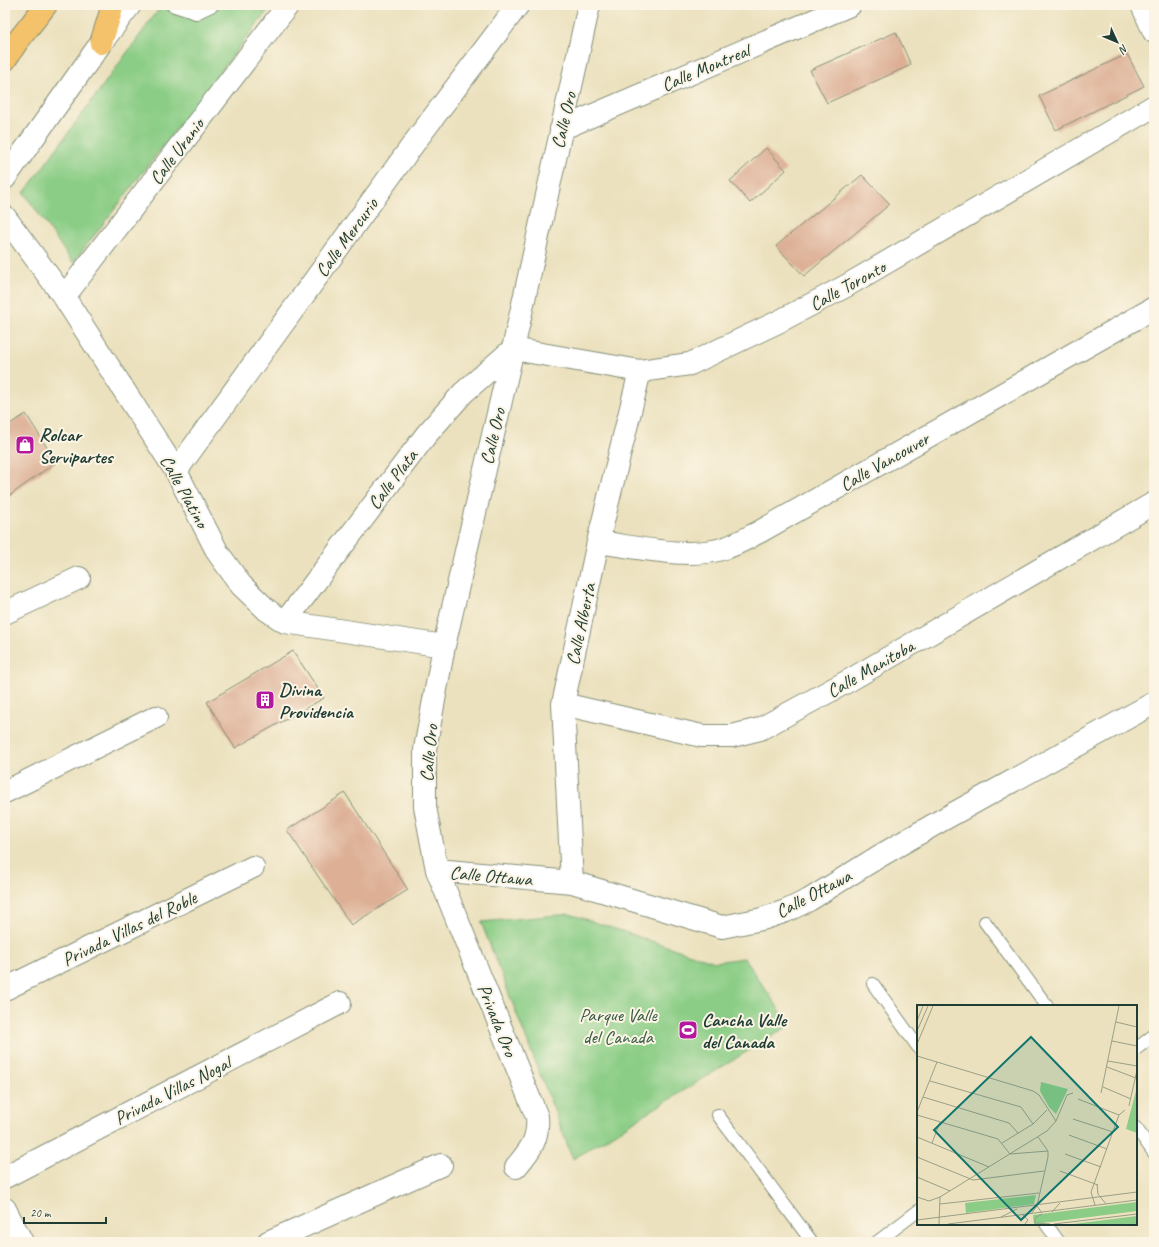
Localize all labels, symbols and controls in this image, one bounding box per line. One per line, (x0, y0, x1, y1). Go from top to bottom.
north arrow (1097, 22, 1137, 62)
street label: Calle Montreal (658, 37, 757, 97)
text: N (1115, 42, 1132, 58)
street label: Calle Oro (546, 88, 582, 151)
street label: Calle Uranio (144, 112, 211, 190)
street label: Calle Mercurio (310, 192, 384, 282)
street label: Calle Toronto (805, 254, 892, 317)
street label: Calle Oro (475, 404, 511, 467)
place label: Rolcar Servipartes (39, 423, 115, 469)
street label: Calle Vancouver (836, 426, 935, 497)
shop icon: Rolcar Servipartes (14, 434, 36, 456)
street label: Calle Plata (362, 443, 424, 514)
street label: Calle Platino (154, 451, 215, 534)
street label: Calle Alberta (561, 579, 602, 667)
street label: Calle Manitoba (822, 633, 920, 704)
place label: Divina Providencia (279, 678, 354, 724)
building icon: Divina Providencia (254, 689, 276, 711)
street label: Calle Oro (415, 722, 444, 783)
street label: Calle Ottawa (449, 860, 535, 892)
street label: Calle Ottawa (771, 863, 857, 924)
street label: Privada Villas del Roble (58, 885, 202, 972)
street label: Privada Oro (472, 981, 523, 1061)
park label: Parque Valle del Canada (579, 1003, 659, 1049)
inset map (917, 1005, 1137, 1225)
place label: Cancha Valle del Canada (702, 1008, 788, 1054)
sports icon: Cancha Valle del Canada (677, 1019, 699, 1041)
street label: Privada Villas Nogal (110, 1050, 238, 1131)
scale bar (24, 1199, 106, 1225)
text: 20 m (30, 1205, 52, 1221)

